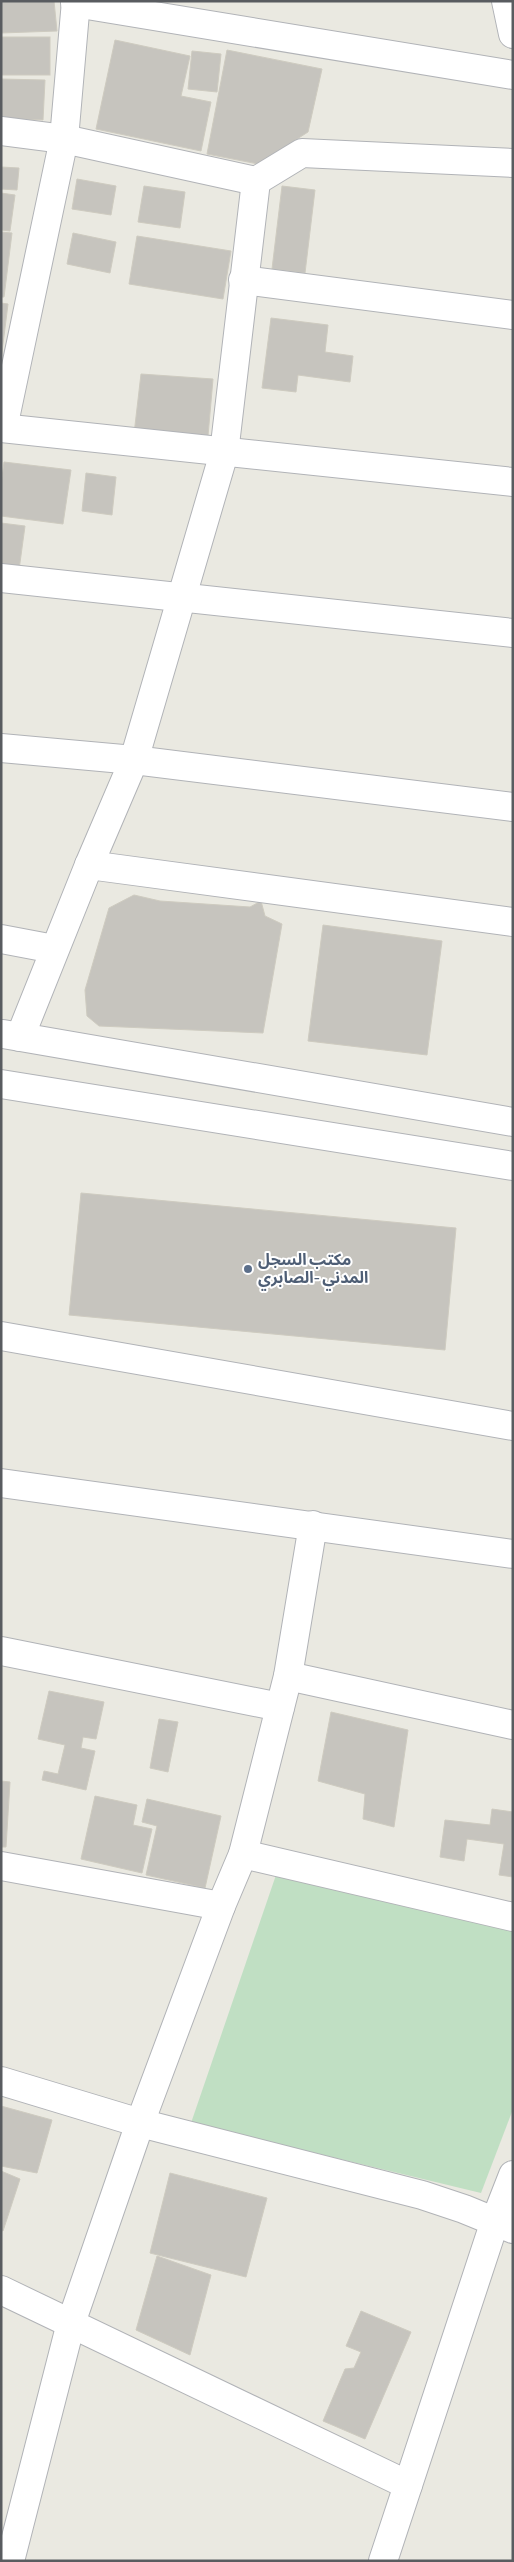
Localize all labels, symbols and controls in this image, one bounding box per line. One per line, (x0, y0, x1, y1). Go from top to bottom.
place label: مكتب السجل المدني -الصابري (258, 1251, 368, 1290)
marker: مكتب السجل المدني -الصابري (242, 1263, 254, 1275)

